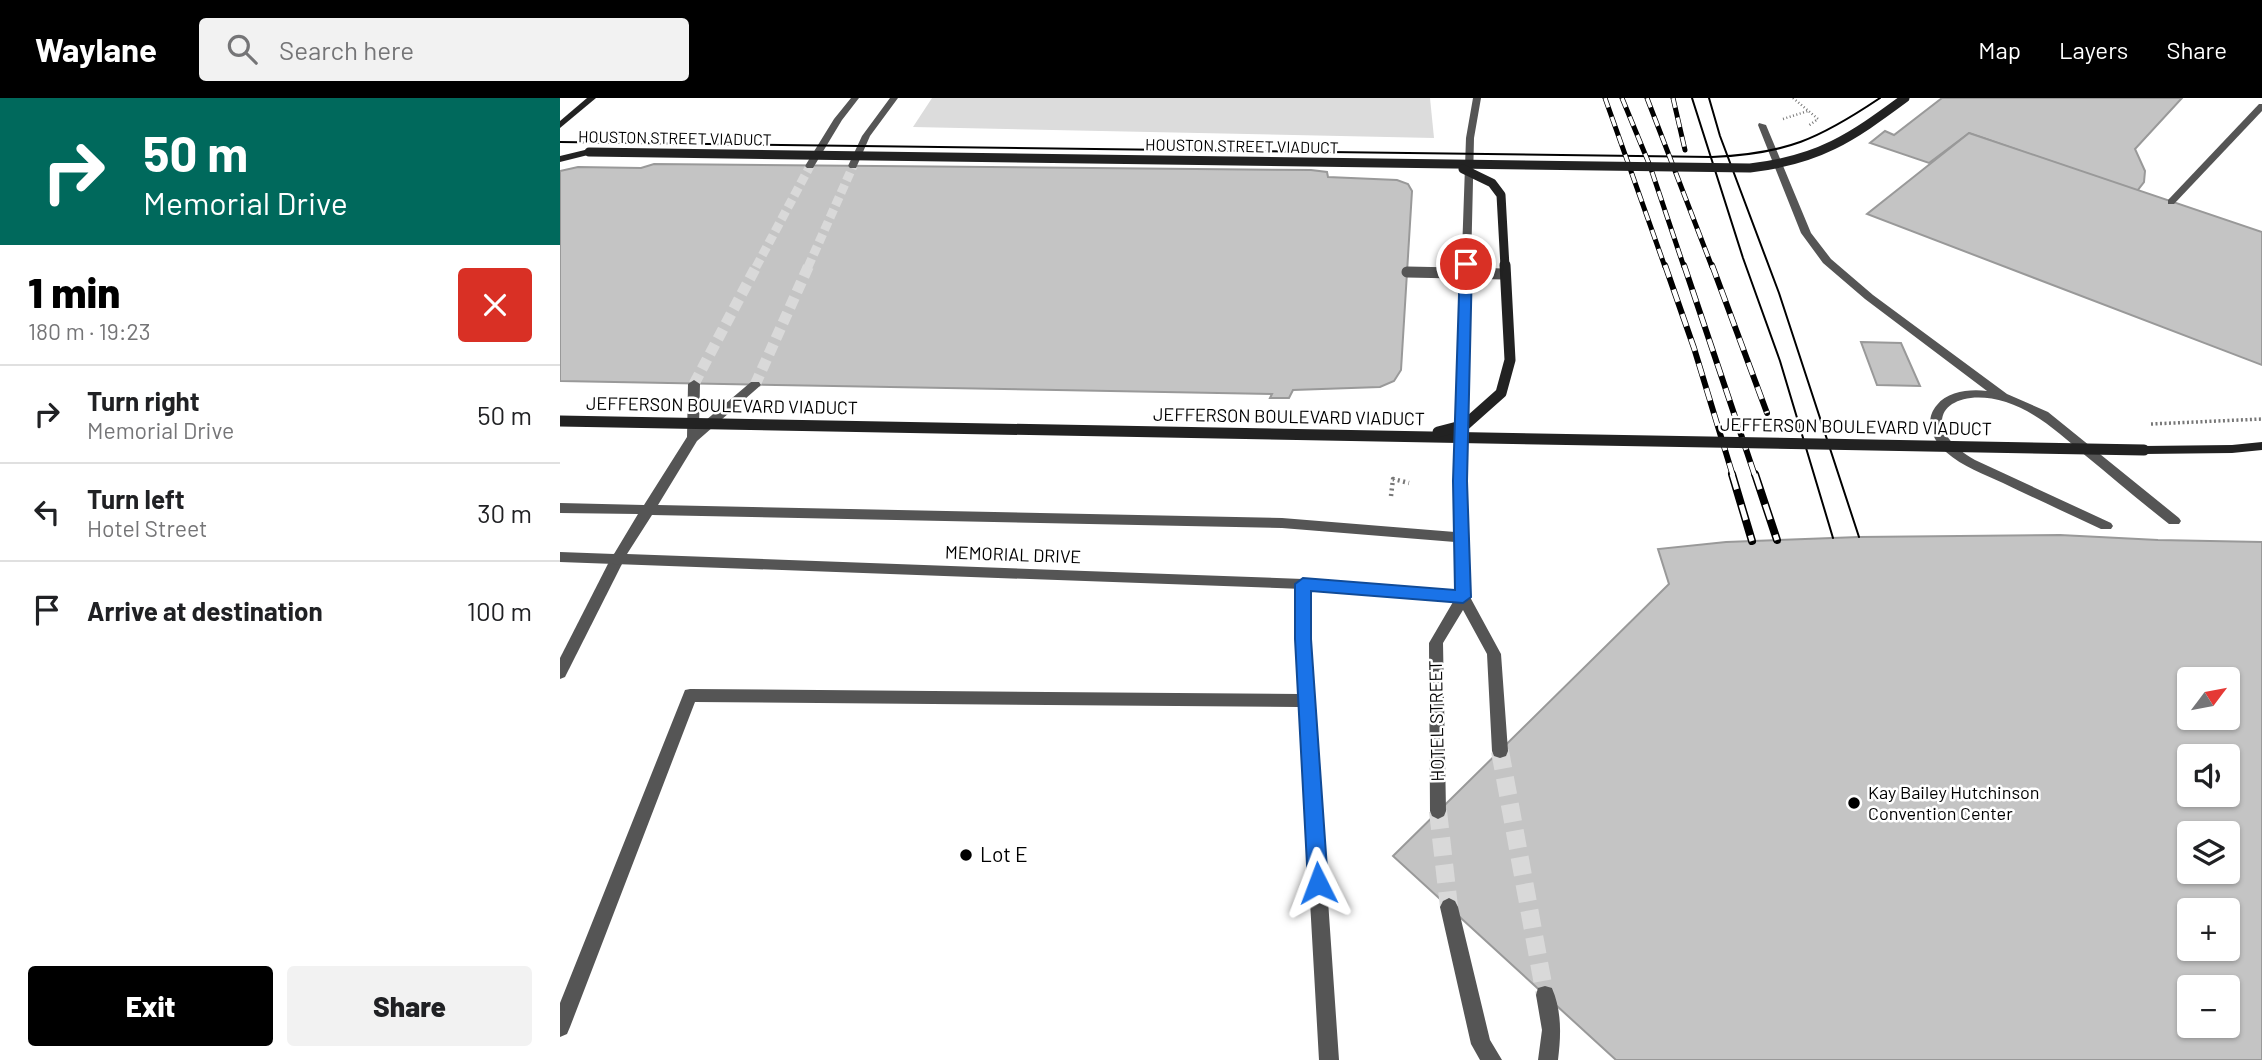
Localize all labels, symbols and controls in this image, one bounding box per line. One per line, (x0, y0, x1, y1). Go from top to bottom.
search box (199, 18, 689, 81)
text: Waylane (35, 29, 157, 69)
icon: search (223, 30, 261, 68)
text: Search here (279, 34, 414, 65)
text: Map (1978, 35, 2021, 64)
text: Layers (2059, 35, 2128, 64)
text: Share (2166, 35, 2227, 64)
text: 50 m (143, 123, 248, 182)
icon: right (28, 126, 119, 217)
street label: HOUSTON STREET VIADUCT (578, 126, 772, 149)
street label: HOUSTON STREET VIADUCT (1145, 134, 1339, 157)
text: Memorial Drive (143, 183, 348, 221)
pin (1436, 234, 1496, 294)
icon: arrive (1447, 245, 1485, 283)
text: 1 min (28, 266, 120, 316)
button: close (458, 268, 532, 342)
text: 180 m · 19:23 (28, 317, 151, 345)
text: Turn right (87, 385, 200, 416)
street label: JEFFERSON BOULEVARD VIADUCT (586, 392, 858, 418)
icon: right (28, 395, 66, 433)
text: 50 m (477, 399, 532, 430)
street label: JEFFERSON BOULEVARD VIADUCT (1153, 403, 1425, 429)
street label: JEFFERSON BOULEVARD VIADUCT (1720, 413, 1992, 439)
text: Memorial Drive (87, 416, 234, 444)
text: Turn left (87, 483, 185, 514)
icon: left (28, 493, 66, 531)
text: 30 m (477, 497, 532, 528)
text: Hotel Street (87, 514, 207, 542)
street label: MEMORIAL DRIVE (945, 541, 1082, 567)
icon: arrive (28, 591, 66, 629)
text: Arrive at destination (87, 595, 323, 626)
text: 100 m (467, 595, 532, 626)
street label: HOTEL STREET (1424, 660, 1448, 782)
north arrow (2177, 667, 2240, 730)
map controls (2177, 667, 2240, 1038)
button: sound (2177, 744, 2240, 807)
place label: Kay Bailey Hutchinson Convention Center (1868, 781, 2040, 824)
marker: Kay Bailey Hutchinson Convention Center (1846, 795, 1862, 811)
button: layers (2177, 821, 2240, 884)
place label: Lot E (980, 841, 1028, 866)
position arrow (1281, 846, 1355, 920)
marker: Lot E (958, 847, 974, 863)
button: + (2177, 898, 2240, 961)
button: Exit (28, 966, 273, 1046)
button: Share (287, 966, 532, 1046)
button: − (2177, 975, 2240, 1038)

